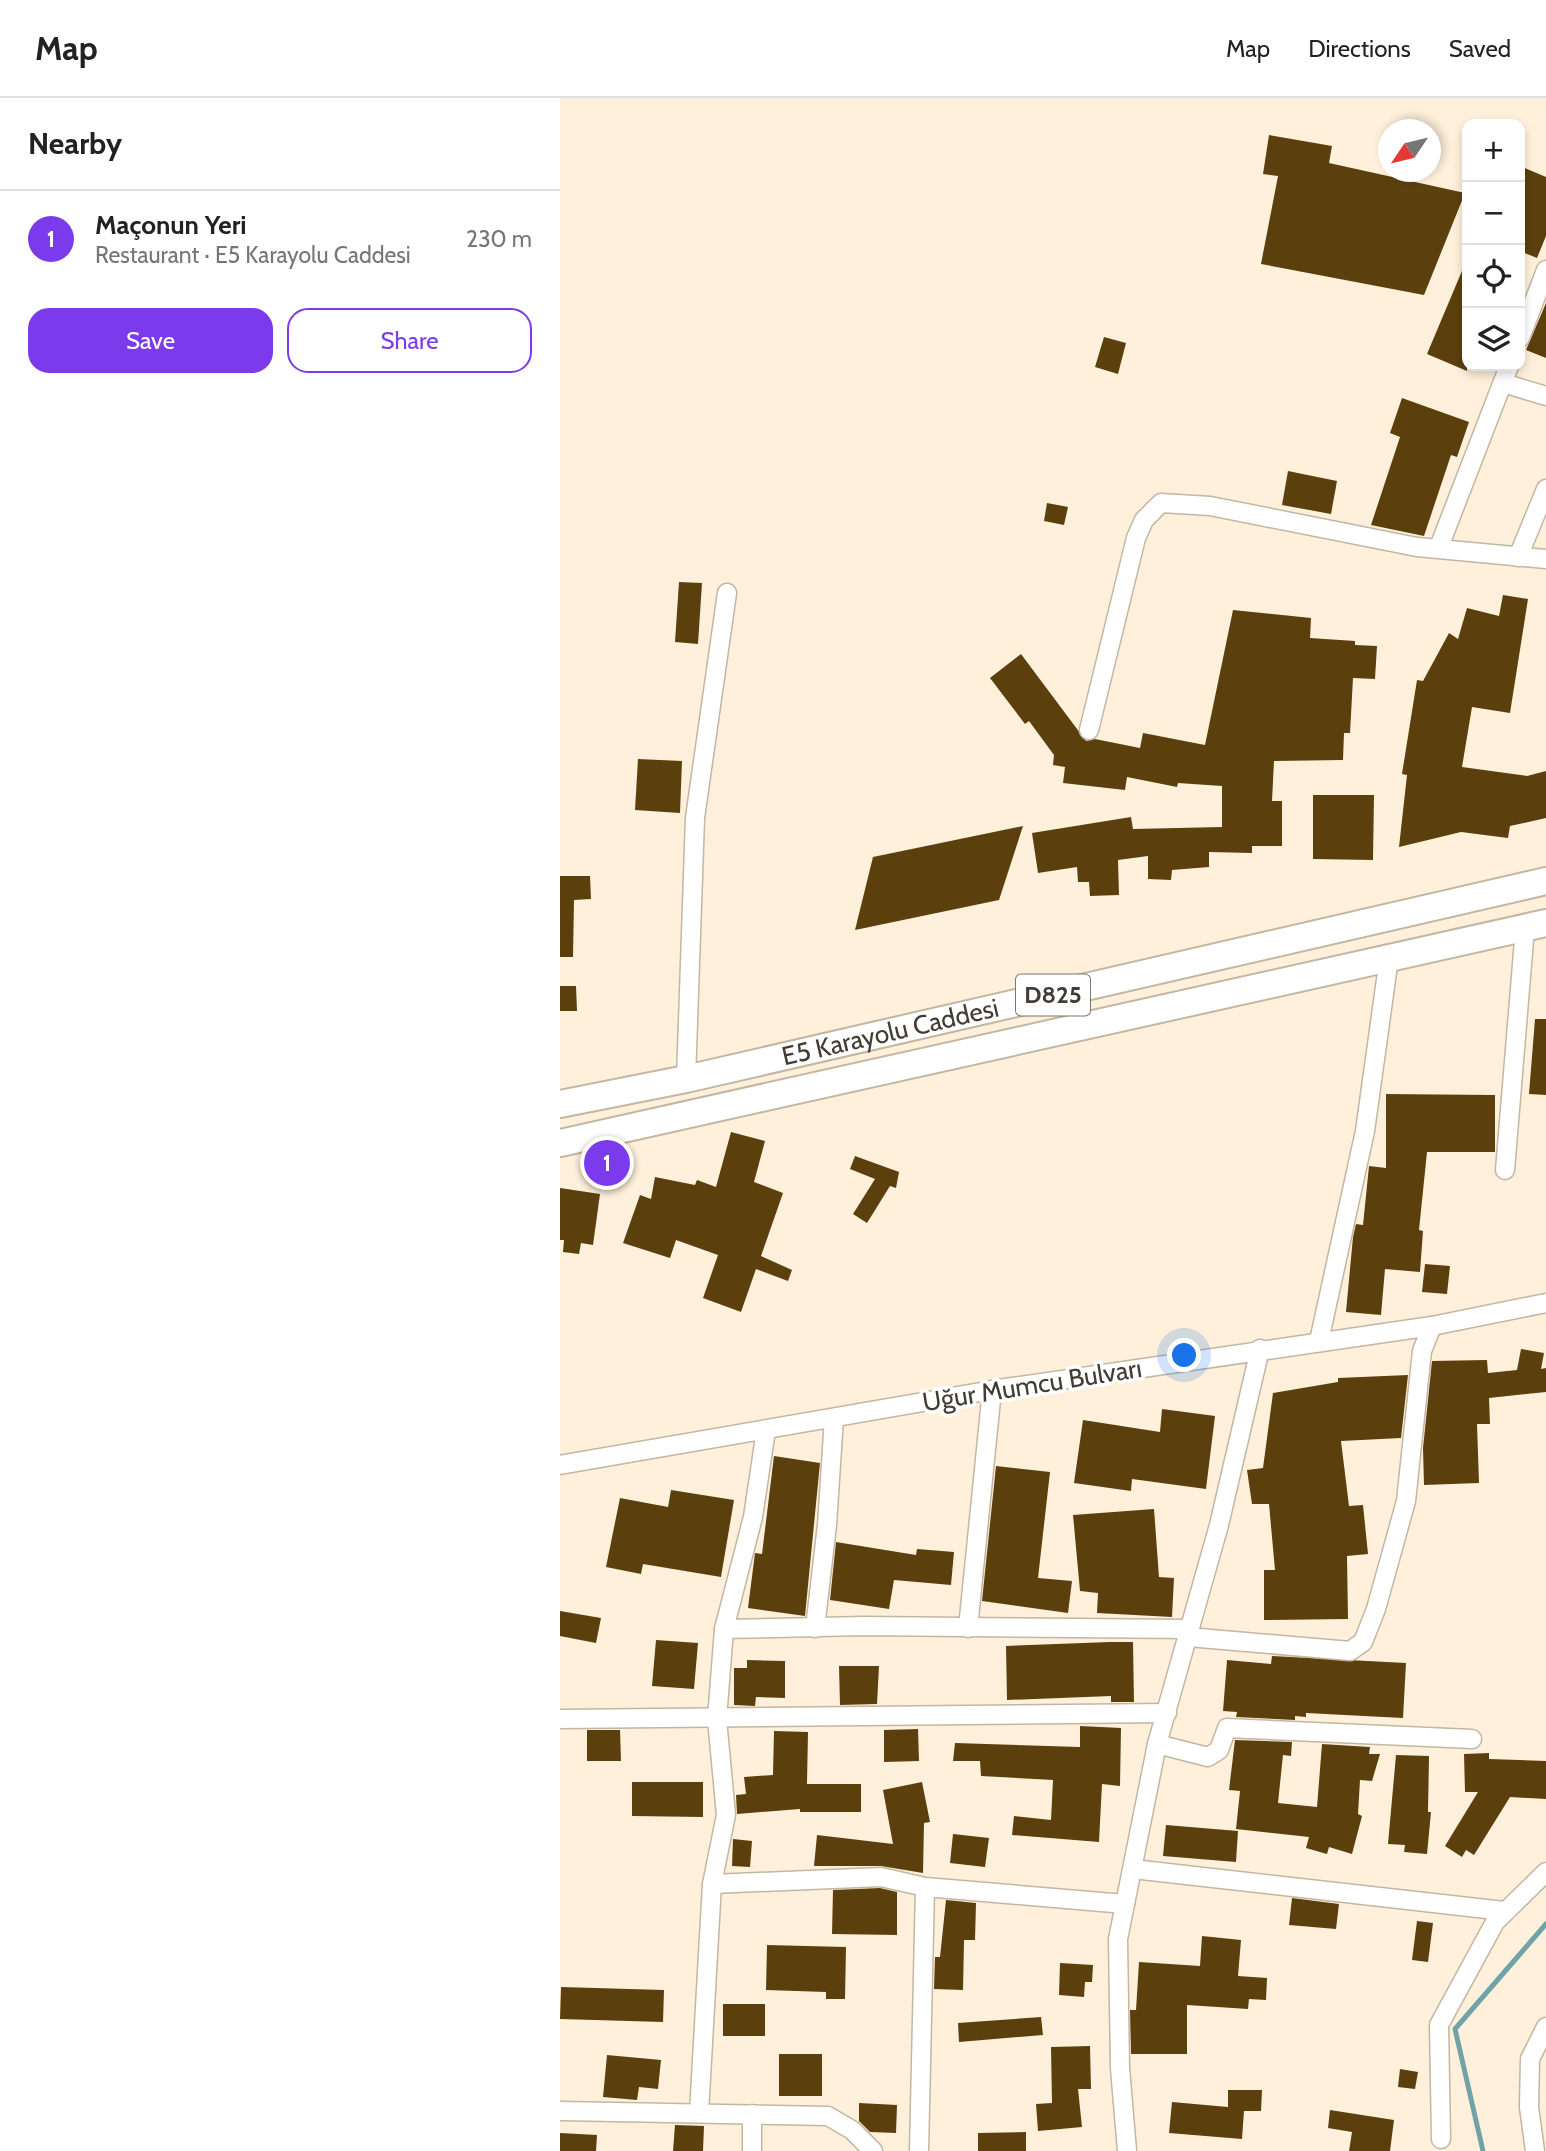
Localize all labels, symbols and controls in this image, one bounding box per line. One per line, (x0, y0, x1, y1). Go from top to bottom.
text: Map (35, 28, 98, 68)
text: Map (1226, 34, 1270, 63)
text: Directions (1308, 34, 1411, 63)
text: Saved (1449, 34, 1511, 63)
north arrow (1378, 119, 1441, 182)
map controls (1462, 119, 1525, 371)
button: + (1462, 119, 1525, 182)
text: Nearby (28, 125, 122, 162)
button: − (1462, 182, 1525, 245)
text: Maçonun Yeri (95, 209, 247, 241)
text: 1 (47, 225, 55, 253)
text: 230 m (466, 225, 532, 253)
text: Restaurant · E5 Karayolu Caddesi (95, 241, 411, 269)
button: locate (1462, 245, 1525, 308)
button: Save (28, 308, 273, 373)
button: Share (287, 308, 532, 373)
button: layers (1462, 308, 1525, 371)
road number: D825 (1016, 974, 1090, 1015)
street label: E5 Karayolu Caddesi (779, 992, 1002, 1072)
pin: 1 (584, 1137, 630, 1189)
your location (1167, 1338, 1201, 1372)
street label: Uğur Mumcu Bulvarı (920, 1352, 1144, 1418)

